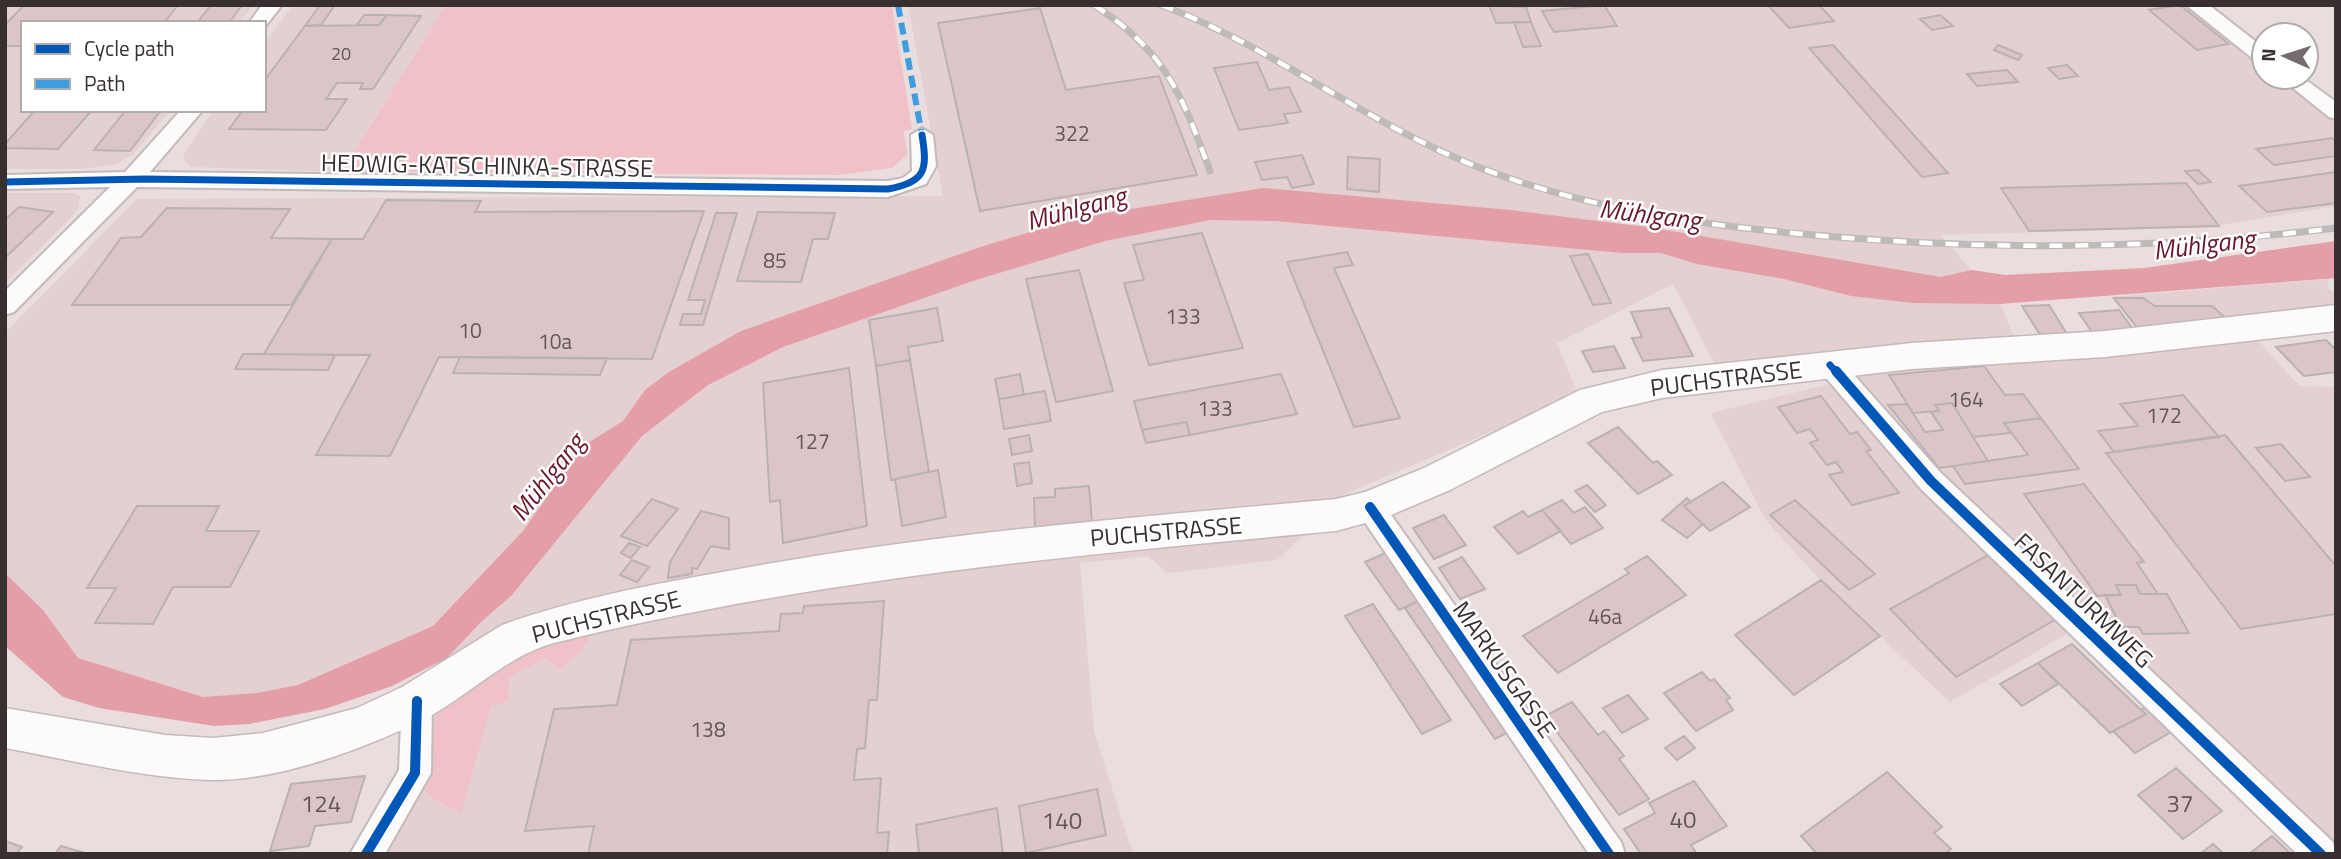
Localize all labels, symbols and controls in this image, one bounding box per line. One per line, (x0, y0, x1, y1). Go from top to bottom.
legend (21, 21, 266, 112)
north arrow (2250, 21, 2320, 91)
text: Cycle path (84, 32, 175, 64)
house number: 20 (331, 40, 351, 67)
text: N (2253, 48, 2282, 62)
text: Path (84, 67, 126, 99)
house number: 322 (1054, 117, 1090, 149)
street label: HEDWIG-KATSCHINKA-STRASSE (320, 144, 654, 186)
water label: Mühlgang (1022, 175, 1133, 240)
water label: Mühlgang (1597, 188, 1706, 240)
water label: Mühlgang (2151, 218, 2260, 270)
house number: 85 (763, 244, 787, 276)
house number: 133 (1165, 300, 1201, 332)
house number: 10 (458, 314, 482, 346)
house number: 10a (538, 325, 572, 357)
street label: PUCHSTRASSE (1648, 351, 1804, 405)
house number: 164 (1948, 383, 1984, 415)
house number: 133 (1197, 392, 1233, 424)
house number: 172 (2146, 399, 2182, 431)
water label: Mühlgang (500, 423, 596, 529)
house number: 127 (794, 425, 830, 457)
street label: PUCHSTRASSE (1088, 506, 1244, 556)
street label: FASANTURMWEG (2006, 524, 2162, 676)
street label: PUCHSTRASSE (528, 580, 684, 652)
street label: MARKUSGASSE (1444, 593, 1566, 745)
house number: 46a (1588, 600, 1622, 632)
house number: 138 (690, 713, 726, 745)
house number: 124 (301, 785, 341, 821)
house number: 37 (2167, 785, 2193, 821)
house number: 40 (1670, 801, 1696, 837)
house number: 140 (1042, 802, 1082, 838)

